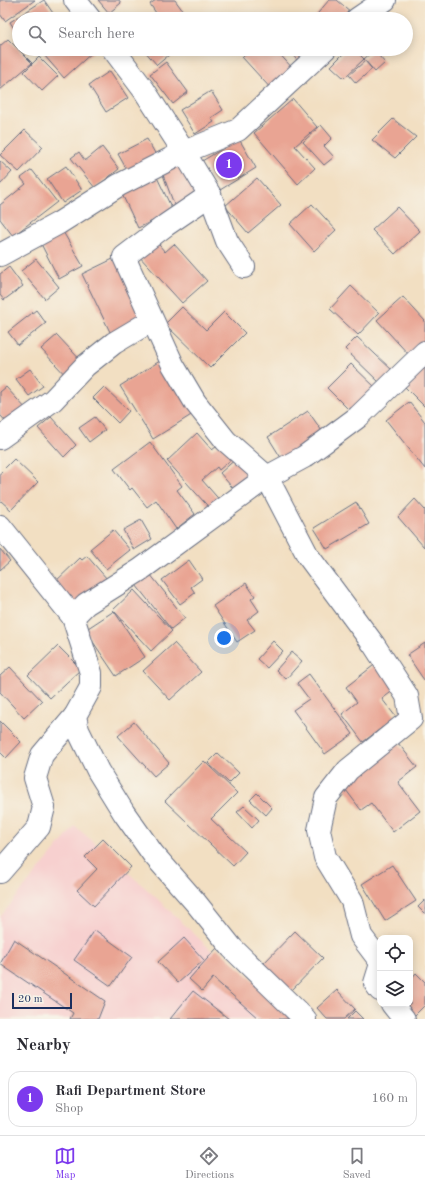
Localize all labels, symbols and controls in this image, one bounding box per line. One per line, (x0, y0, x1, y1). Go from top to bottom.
search box (12, 12, 413, 56)
icon: search (26, 23, 48, 45)
text: Search here (58, 27, 135, 42)
pin: 1 (216, 150, 242, 180)
your location (214, 628, 234, 648)
map controls (377, 935, 413, 1007)
button: locate (377, 935, 413, 971)
button: layers (377, 971, 413, 1007)
scale bar (12, 991, 72, 1010)
text: 20 m (18, 994, 43, 1005)
text: Nearby (16, 1037, 71, 1054)
text: Rafi Department Store (55, 1084, 206, 1099)
text: 1 (26, 1092, 34, 1105)
text: 160 m (371, 1092, 408, 1105)
text: Shop (55, 1102, 83, 1115)
tab: Map (54, 1145, 76, 1183)
tab: Directions (185, 1145, 234, 1183)
tab: Saved (343, 1145, 371, 1183)

